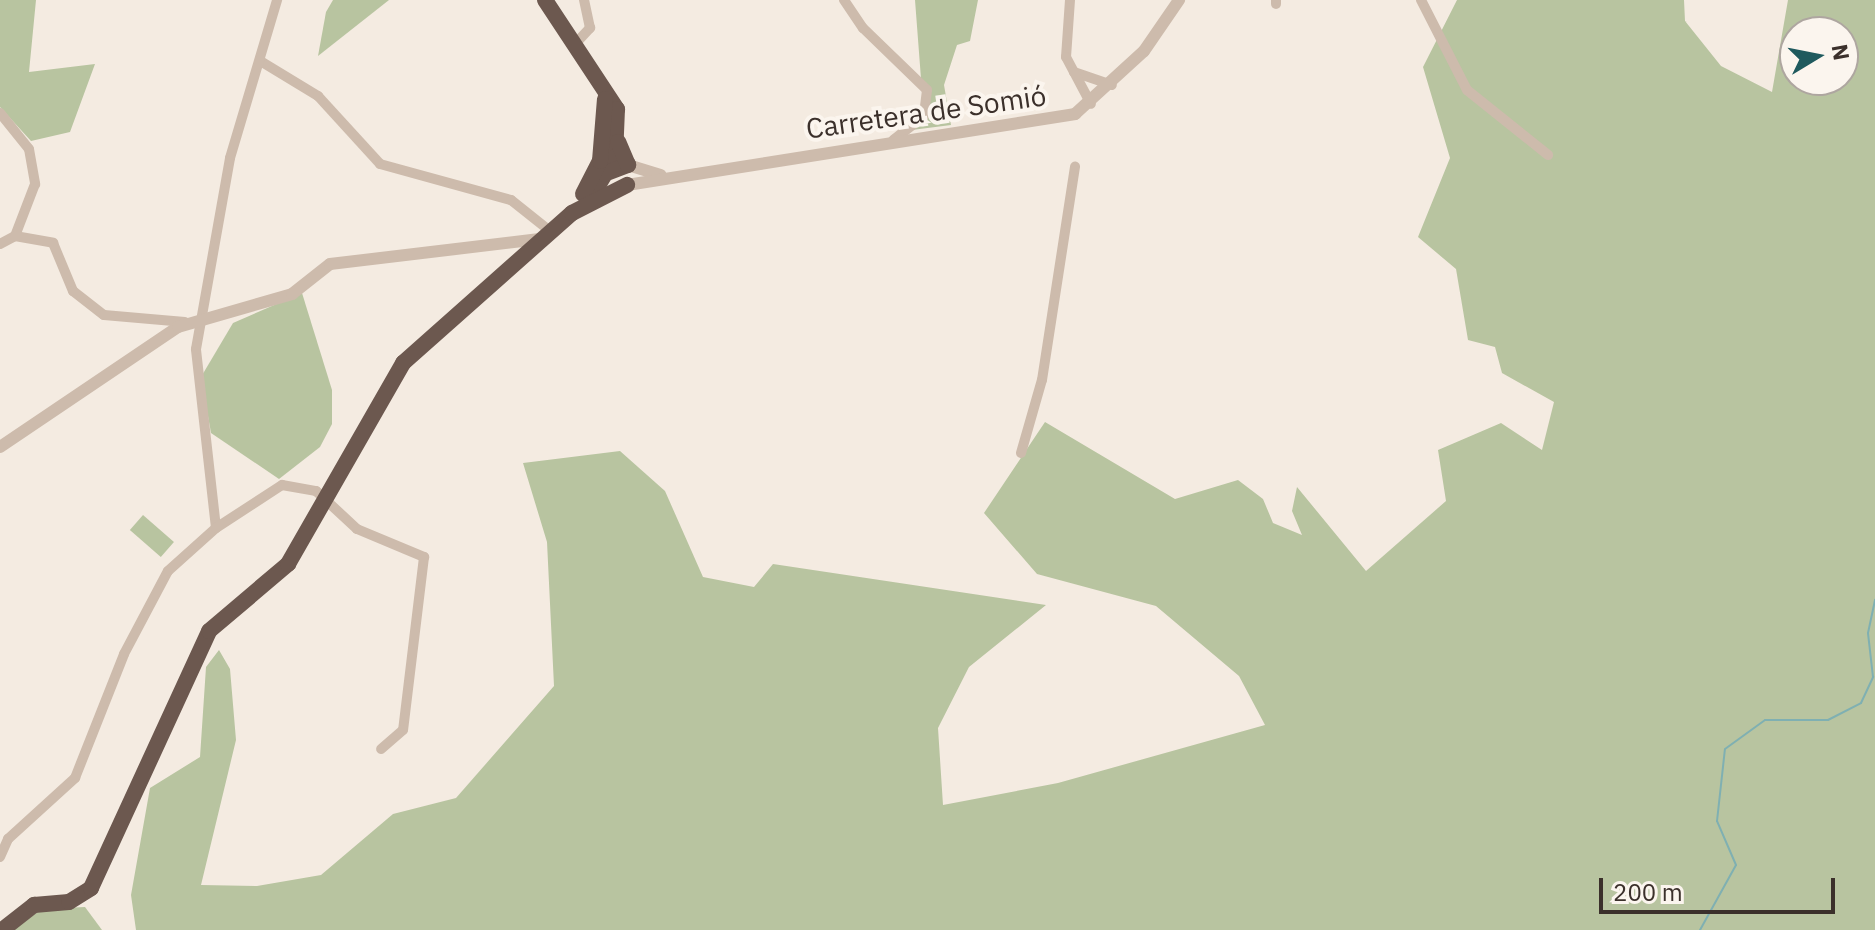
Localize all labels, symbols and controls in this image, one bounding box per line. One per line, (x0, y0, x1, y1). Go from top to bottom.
north arrow (1779, 16, 1859, 96)
text: N (1825, 42, 1857, 62)
street label: Carretera de Somió (804, 79, 1048, 145)
scale bar (1603, 862, 1839, 912)
text: 200 m (1613, 876, 1683, 908)

